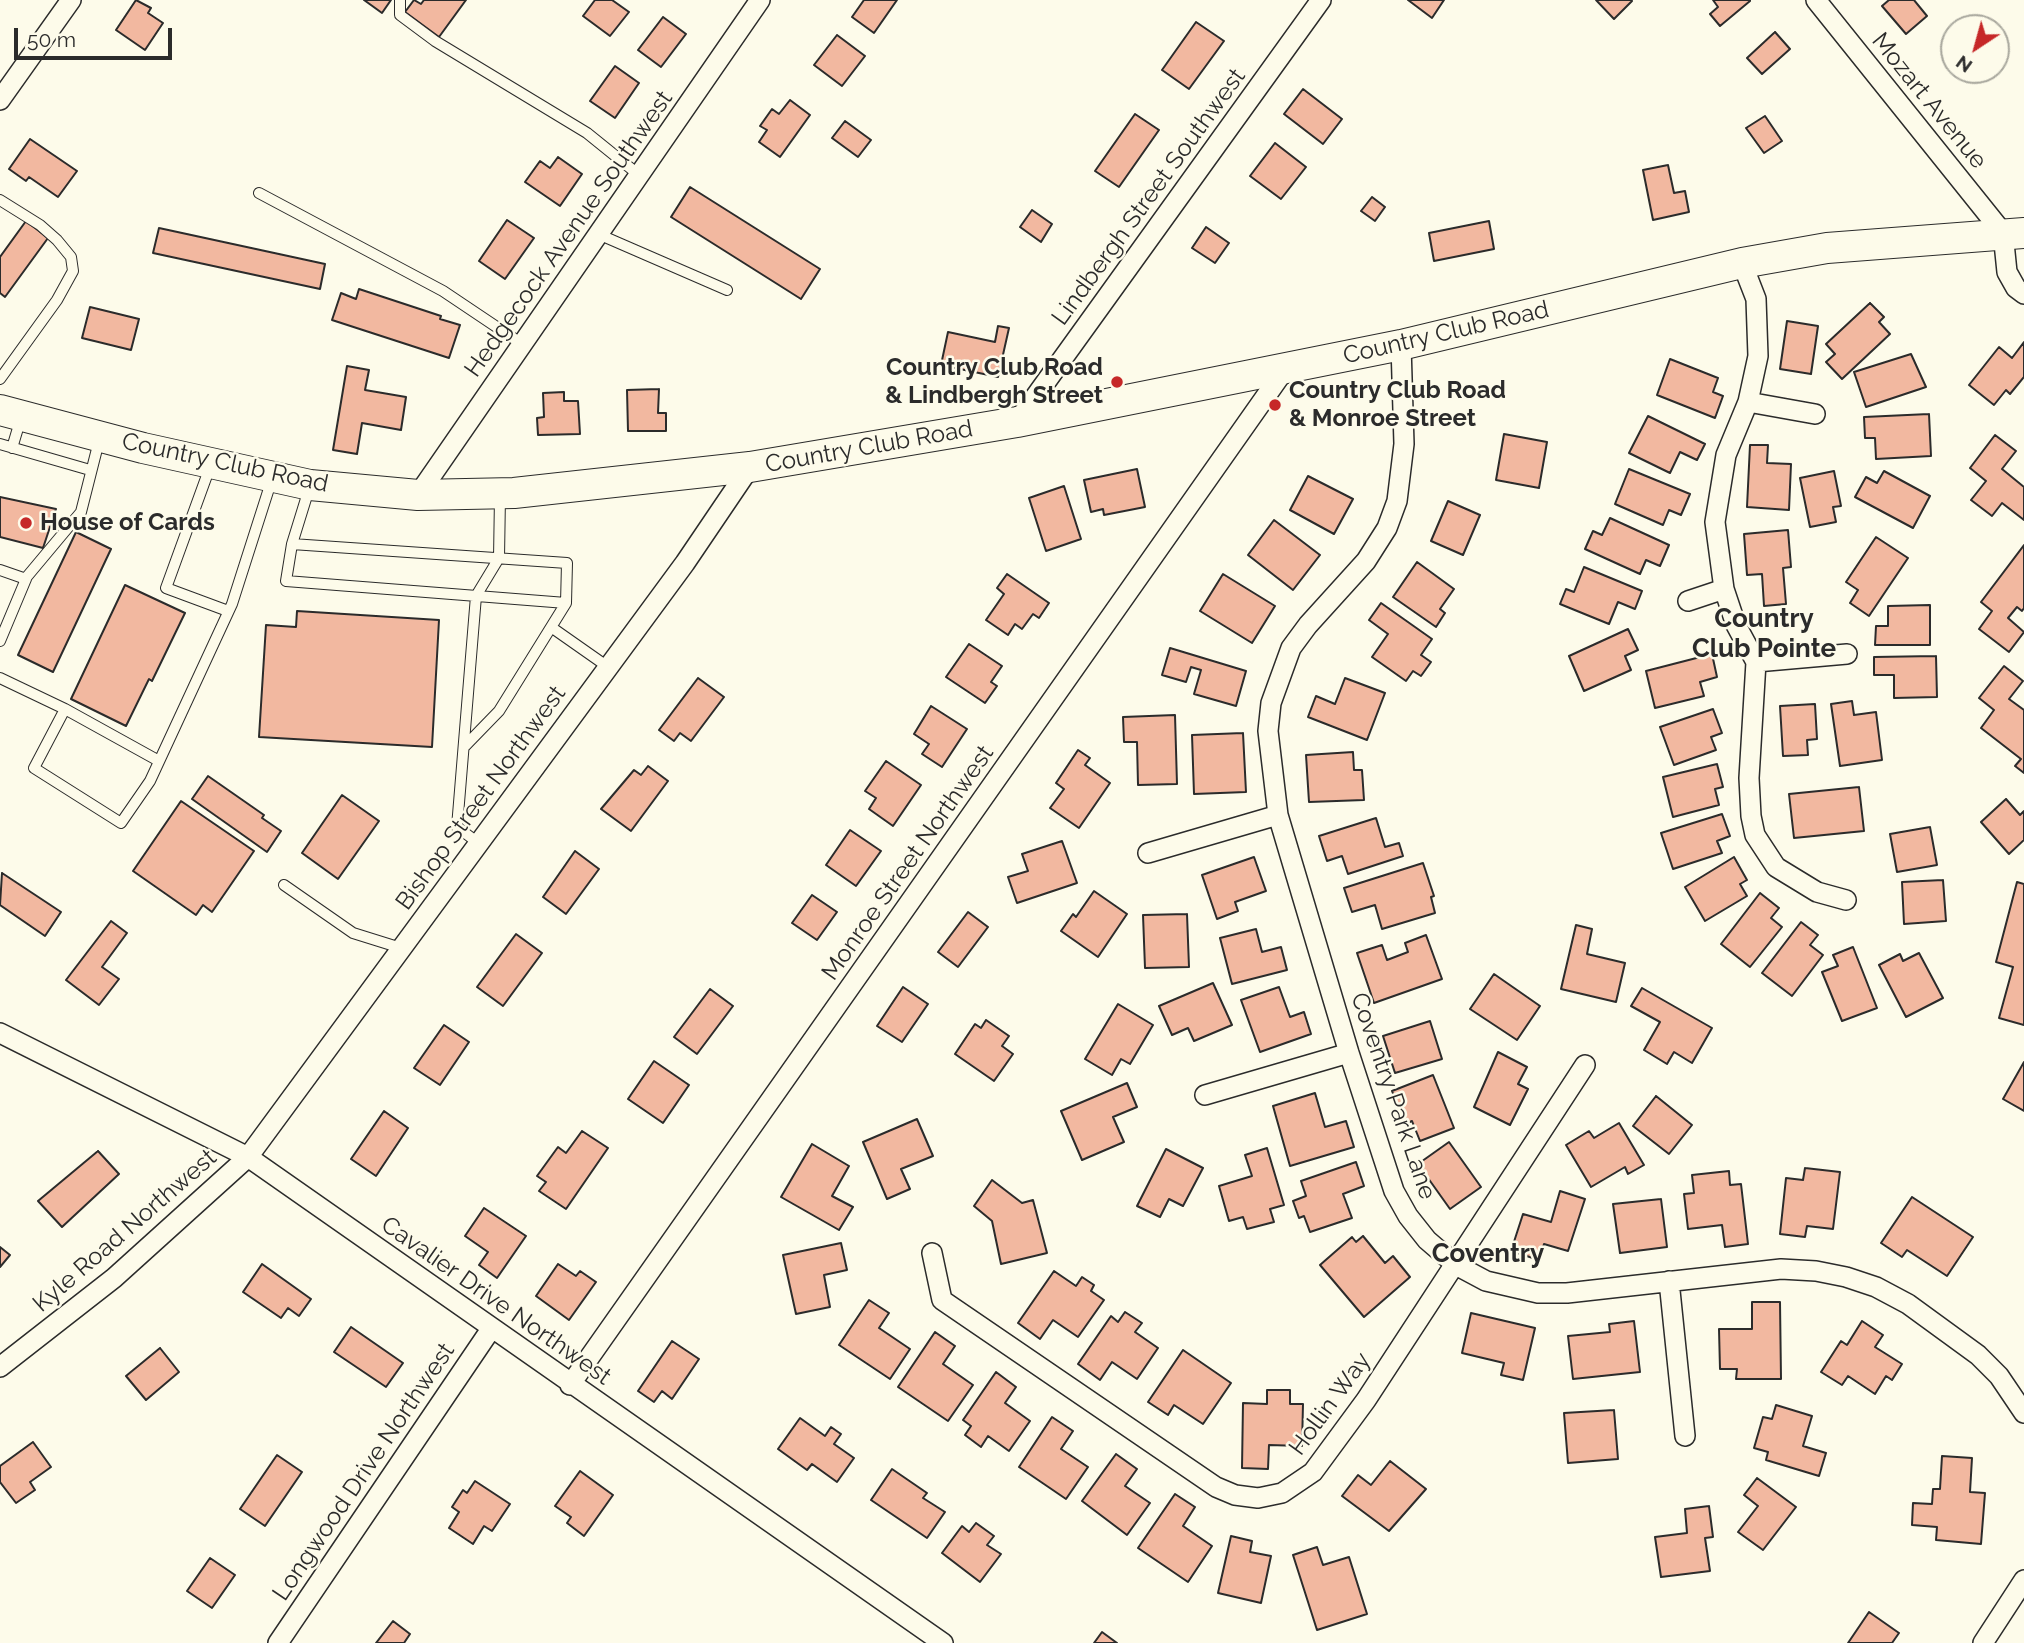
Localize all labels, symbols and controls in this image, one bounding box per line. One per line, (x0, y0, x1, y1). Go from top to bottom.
scale bar (18, 14, 175, 58)
north arrow (1940, 14, 2010, 84)
text: 50 m (27, 27, 76, 52)
street label: Mozart Avenue (1865, 27, 1993, 175)
text: N (1952, 51, 1976, 78)
street label: Lindbergh Street Southwest (1046, 63, 1252, 331)
street label: Hedgecock Avenue Southwest (459, 85, 679, 383)
street label: Country Club Road (1340, 295, 1552, 371)
place label: Country Club Road & Lindbergh Street (885, 354, 1103, 410)
marker: Country Club Road & Lindbergh Street (1109, 374, 1125, 390)
place label: Country Club Road & Monroe Street (1289, 377, 1506, 433)
marker: Country Club Road & Monroe Street (1267, 397, 1283, 413)
street label: Country Club Road (763, 415, 975, 479)
street label: Country Club Road (119, 427, 331, 499)
place label: House of Cards (40, 509, 215, 537)
marker: House of Cards (18, 515, 34, 531)
district label: Country Club Pointe (1692, 603, 1836, 664)
street label: Bishop Street Northwest (390, 680, 572, 916)
street label: Monroe Street Northwest (816, 740, 1000, 986)
street label: Coventry Park Lane (1344, 989, 1442, 1203)
street label: Kyle Road Northwest (27, 1144, 223, 1318)
street label: Cavalier Drive Northwest (375, 1211, 617, 1391)
district label: Coventry (1432, 1238, 1544, 1270)
street label: Longwood Drive Northwest (267, 1338, 461, 1606)
street label: Hollin Way (1283, 1347, 1377, 1461)

